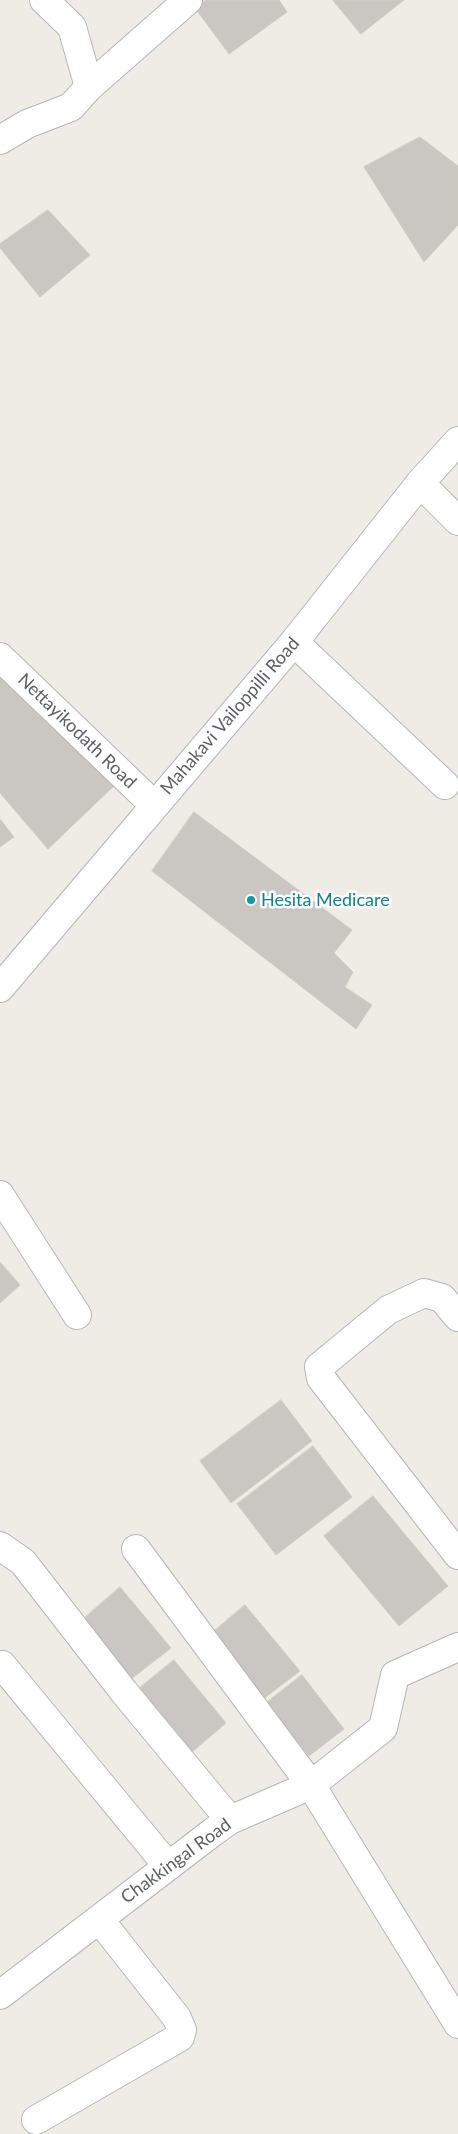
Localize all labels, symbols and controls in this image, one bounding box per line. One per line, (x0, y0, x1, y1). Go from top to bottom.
street label: Mahakavi Vailoppilli Road (156, 633, 304, 799)
street label: Nettayikodath Road (13, 669, 141, 793)
place label: Hesita Medicare (261, 889, 390, 911)
marker: Hesita Medicare (245, 894, 257, 906)
street label: Chakkingal Road (117, 1814, 235, 1908)

